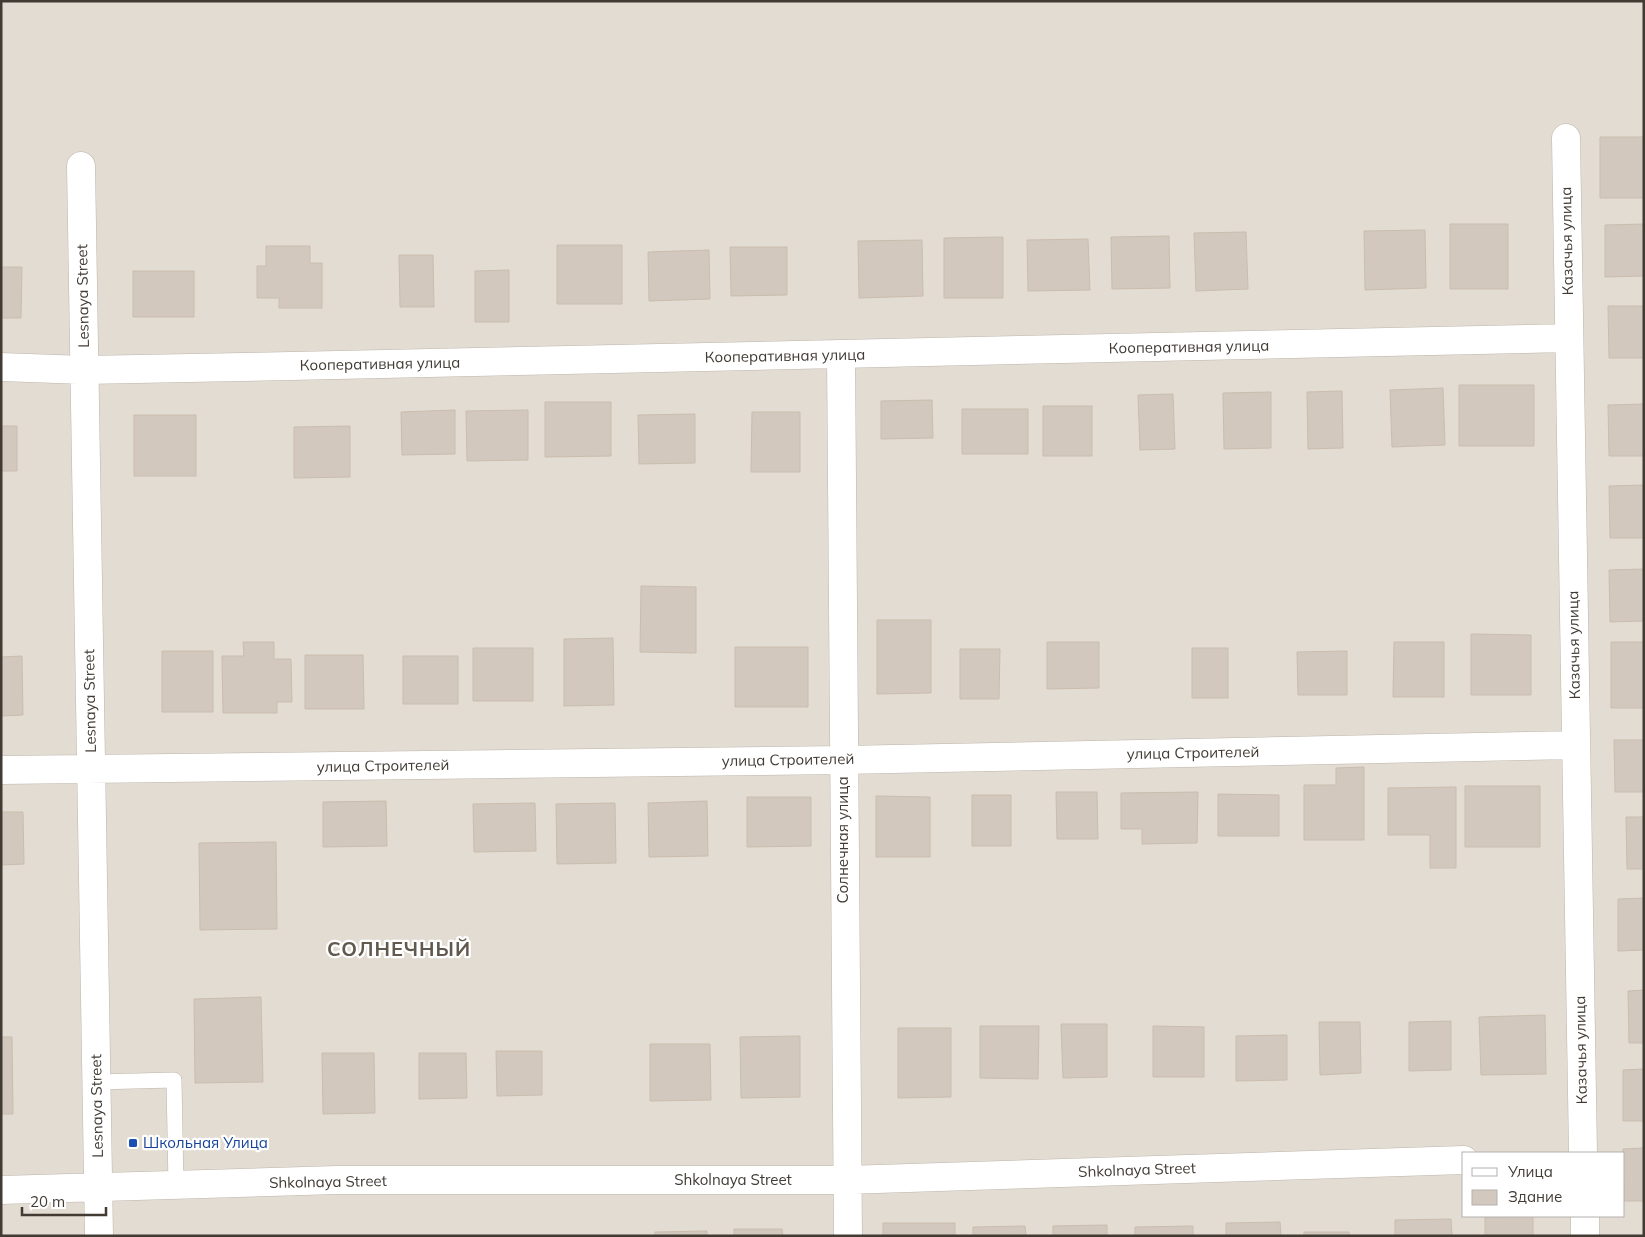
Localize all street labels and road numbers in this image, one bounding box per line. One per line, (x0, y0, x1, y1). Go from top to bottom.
street label: Казачья улица (1556, 187, 1577, 295)
street label: Lesnaya Street (72, 244, 93, 348)
street label: Кооперативная улица (1108, 336, 1270, 357)
street label: Кооперативная улица (704, 345, 866, 366)
street label: Кооперативная улица (299, 353, 461, 374)
street label: Казачья улица (1563, 591, 1584, 699)
street label: Lesnaya Street (79, 649, 100, 753)
street label: улица Строителей (1127, 742, 1259, 763)
street label: улица Строителей (722, 749, 854, 770)
street label: улица Строителей (317, 755, 449, 776)
street label: Солнечная улица (833, 776, 852, 904)
street label: Казачья улица (1570, 996, 1591, 1104)
street label: Lesnaya Street (86, 1054, 107, 1158)
street label: Shkolnaya Street (1078, 1158, 1196, 1181)
street label: Shkolnaya Street (674, 1170, 792, 1189)
street label: Shkolnaya Street (269, 1171, 387, 1192)

